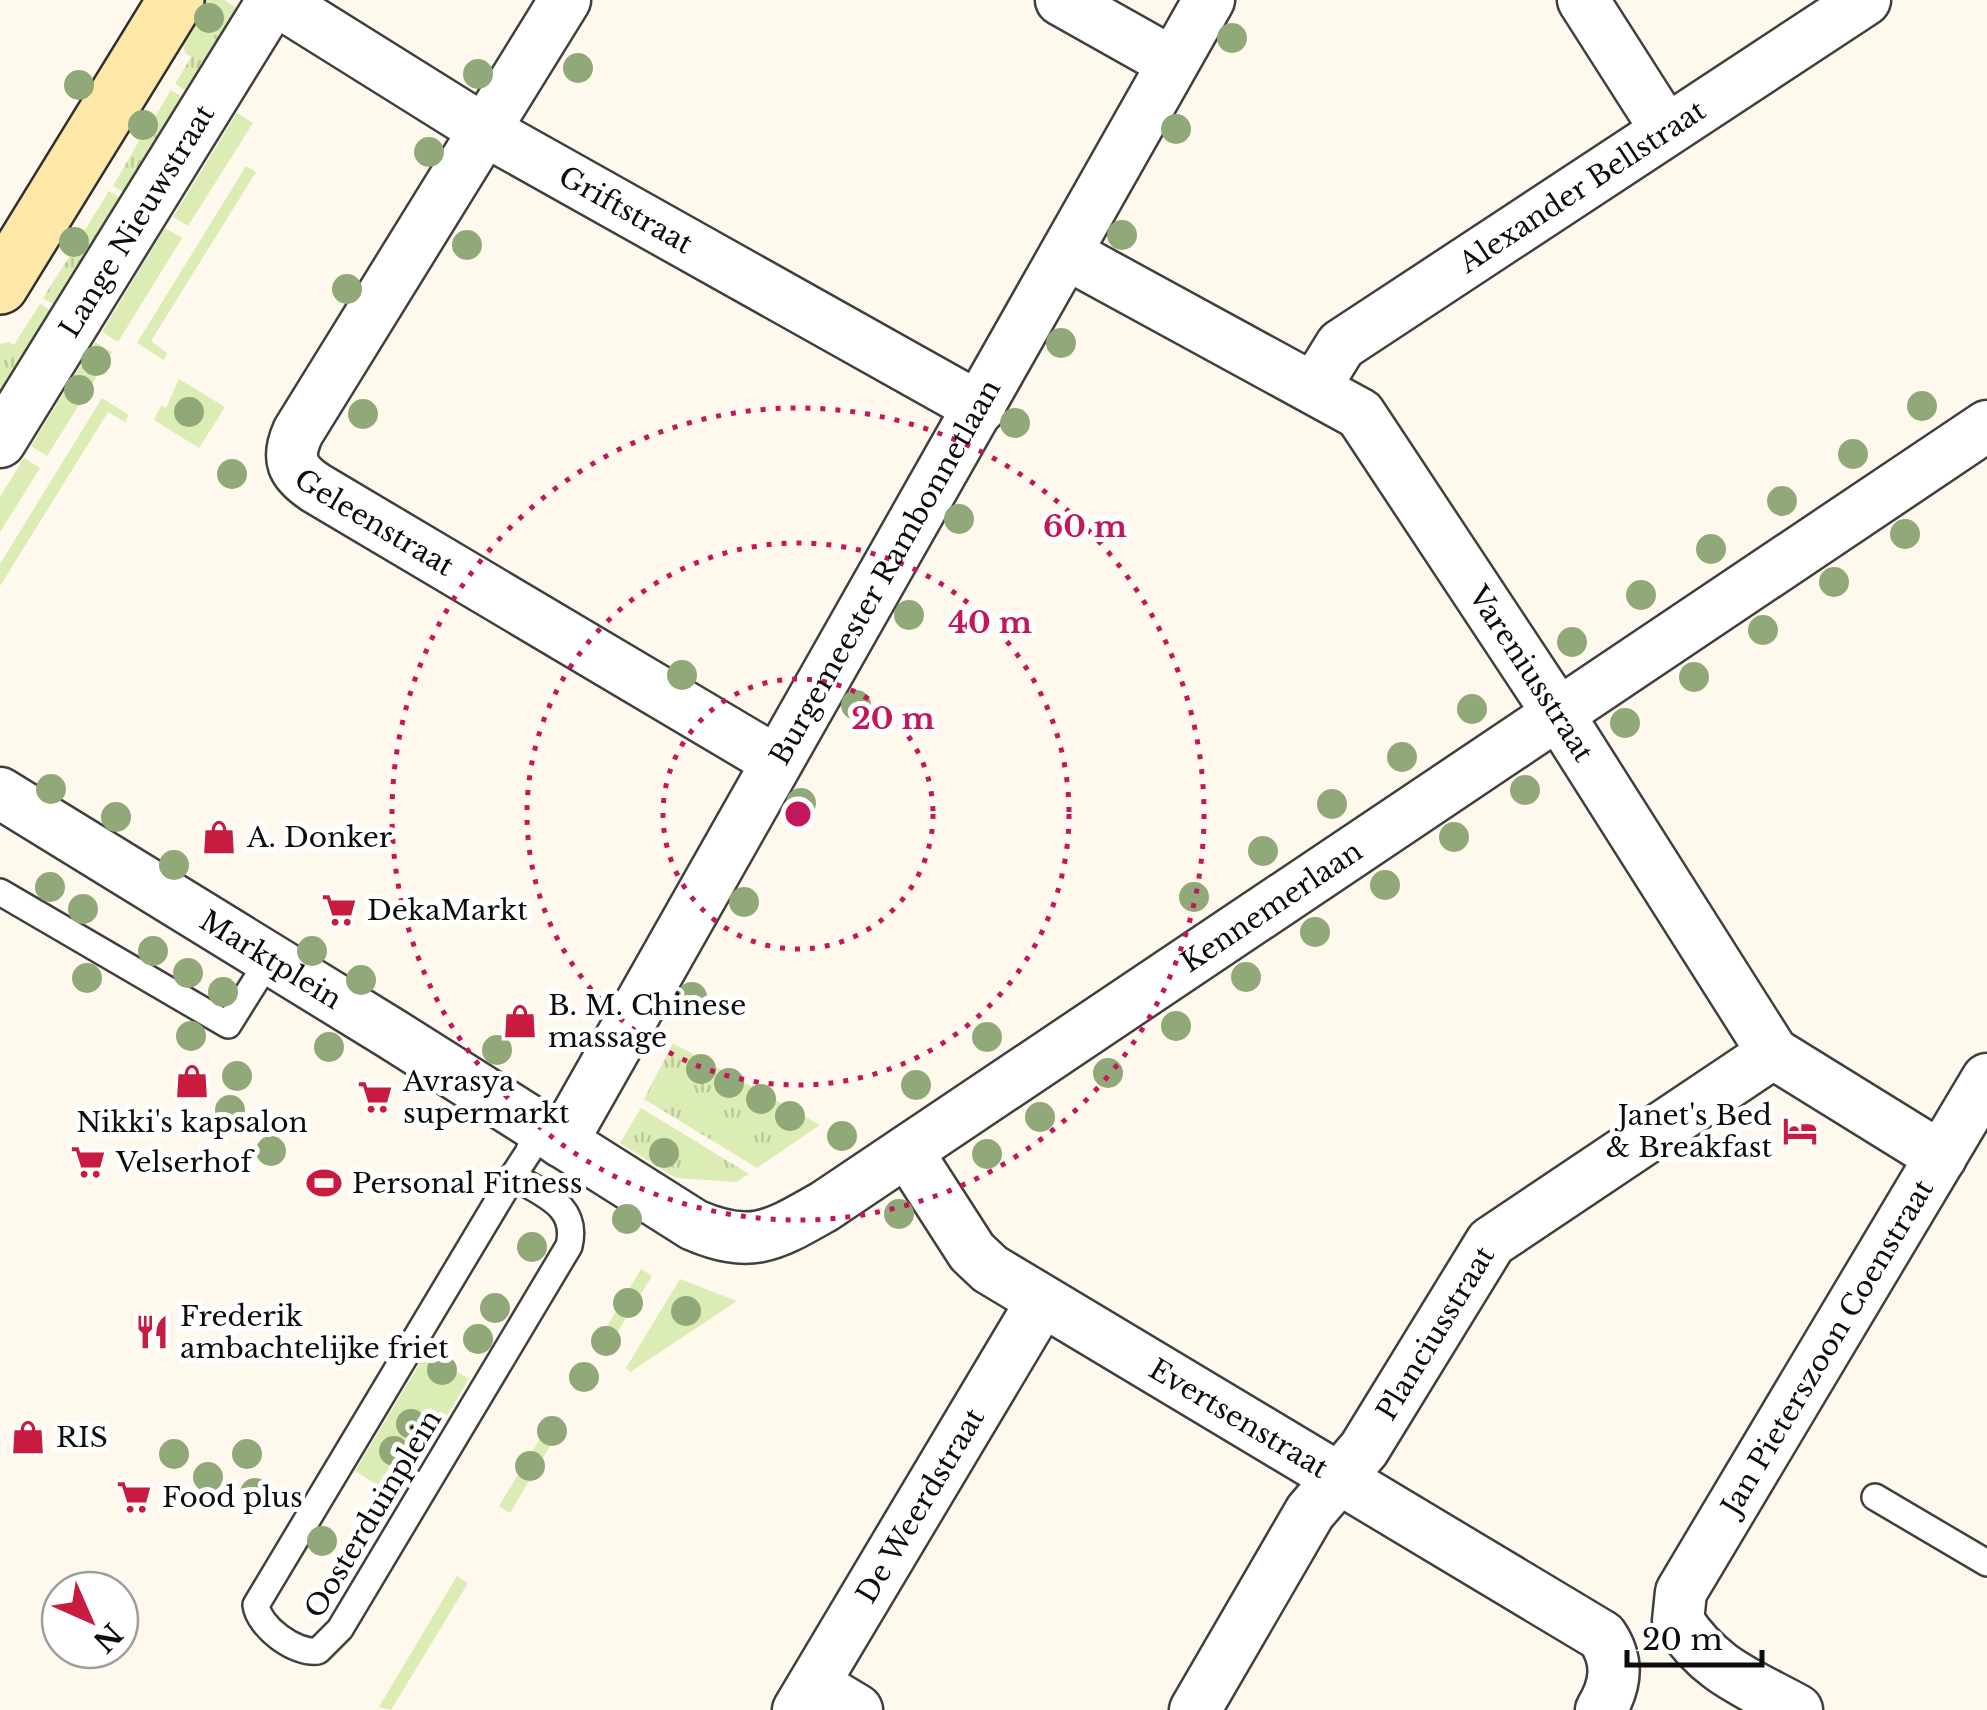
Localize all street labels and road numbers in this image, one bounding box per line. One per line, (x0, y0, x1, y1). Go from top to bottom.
street label: Alexander Bellstraat (1451, 92, 1712, 281)
street label: Lange Nieuwstraat (52, 98, 222, 344)
street label: Griftstraat (553, 158, 699, 261)
street label: Burgemeester Rambonnetlaan (762, 373, 1008, 771)
street label: Geleenstraat (288, 461, 460, 584)
street label: Vareniusstraat (1461, 579, 1602, 768)
street label: Kennemerlaan (1174, 833, 1369, 980)
street label: Marktplein (193, 903, 348, 1016)
street label: Jan Pieterszoon Coenstraat (1712, 1173, 1941, 1525)
street label: Planciusstraat (1369, 1239, 1502, 1426)
street label: Evertsenstraat (1143, 1351, 1335, 1486)
street label: De Weerdstraat (848, 1401, 992, 1609)
street label: Oosterduinplein (297, 1404, 449, 1624)

